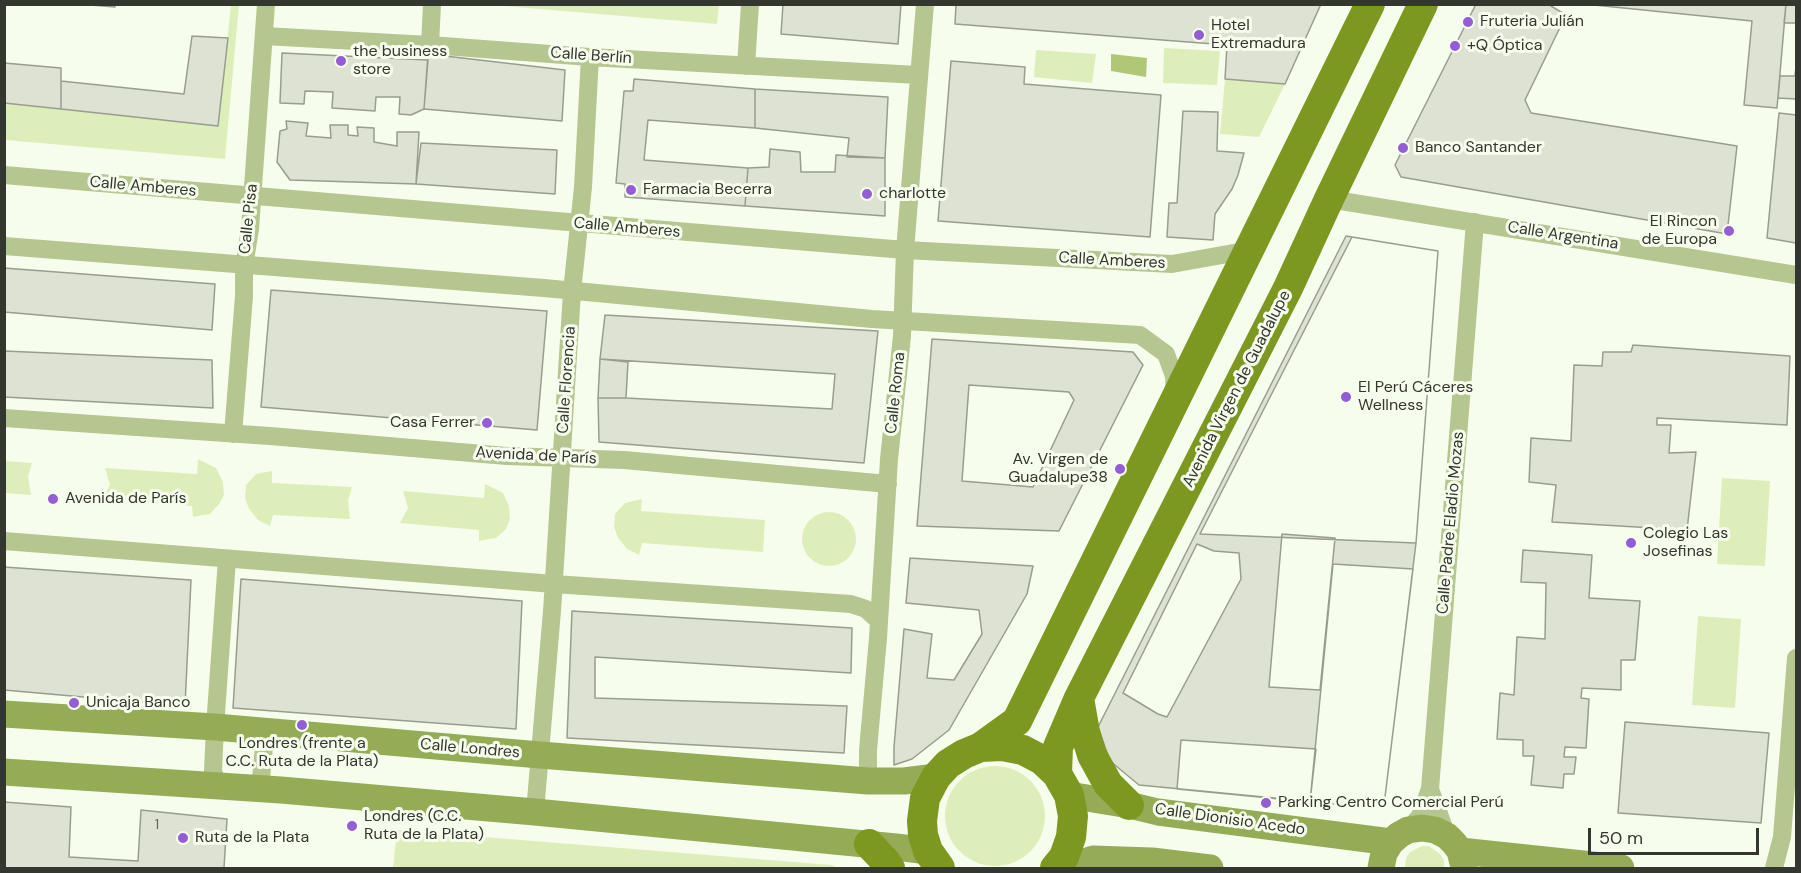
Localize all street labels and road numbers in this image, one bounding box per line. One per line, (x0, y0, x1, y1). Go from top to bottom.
street label: Calle Berlín (550, 44, 632, 68)
street label: Calle Amberes (89, 173, 197, 201)
street label: Calle Pisa (236, 183, 262, 255)
street label: Calle Amberes (573, 214, 681, 242)
street label: Calle Argentina (1506, 218, 1620, 254)
street label: Calle Amberes (1058, 249, 1166, 273)
street label: Avenida Virgen de Guadalupe (1179, 287, 1295, 491)
street label: Calle Florencia (554, 326, 580, 434)
street label: Calle Roma (882, 351, 910, 435)
street label: Calle Padre Eladio Mozas (1433, 431, 1469, 615)
street label: Avenida de París (475, 443, 597, 469)
street label: Calle Londres (419, 735, 521, 763)
street label: Calle Dionisio Acedo (1154, 800, 1306, 840)

